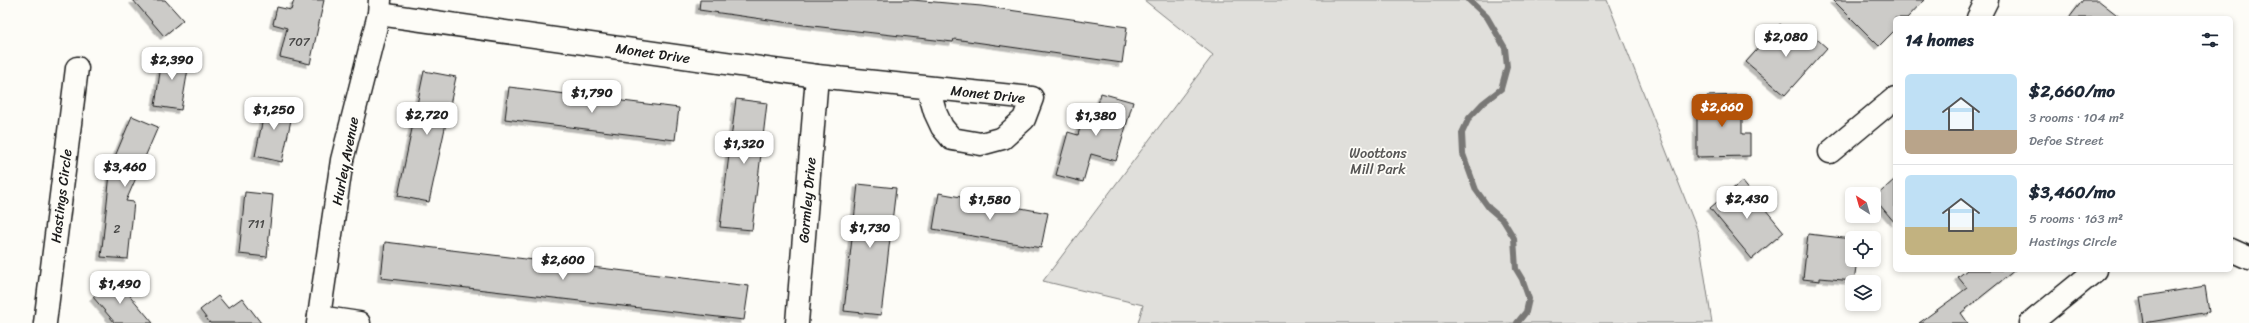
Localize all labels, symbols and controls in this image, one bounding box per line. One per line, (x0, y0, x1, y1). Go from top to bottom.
pin: $2,080 (1753, 24, 1819, 58)
text: $2,080 (1764, 25, 1808, 48)
text: 14 homes (1905, 25, 1974, 55)
icon: filters (2199, 29, 2221, 51)
house number: 707 (288, 31, 311, 53)
street label: Monet Drive (614, 36, 692, 71)
pin: $2,390 (139, 47, 205, 81)
text: $2,390 (150, 48, 194, 71)
text: $2,660/mo (2029, 76, 2115, 106)
street label: Monet Drive (949, 78, 1026, 111)
pin: $1,790 (559, 80, 625, 114)
text: $1,790 (571, 81, 613, 104)
icon: home (1937, 90, 1985, 138)
pin: $2,660 (1689, 94, 1755, 128)
text: $2,660 (1701, 95, 1743, 118)
pin: $1,250 (241, 97, 307, 131)
text: $1,250 (253, 98, 295, 121)
pin: $2,720 (394, 102, 460, 136)
text: $2,720 (406, 103, 448, 126)
pin: $1,380 (1063, 103, 1129, 137)
text: $1,380 (1075, 104, 1117, 127)
text: 3 rooms · 104 m² (2029, 106, 2124, 129)
street label: Hurley Avenue (325, 115, 366, 208)
text: Defoe Street (2029, 129, 2104, 152)
pin: $1,320 (711, 131, 777, 165)
text: $1,320 (724, 132, 764, 155)
park label: Woottons Mill Park (1349, 141, 1407, 182)
street label: Hastings Circle (43, 148, 80, 245)
pin: $3,460 (92, 154, 158, 188)
text: $3,460 (103, 155, 147, 178)
street label: Gormley Drive (791, 156, 824, 244)
text: $3,460/mo (2029, 177, 2116, 207)
pin: $2,430 (1714, 186, 1780, 220)
pin: $1,580 (957, 187, 1023, 221)
text: $2,430 (1725, 187, 1769, 210)
north arrow (1845, 187, 1881, 223)
map controls (1845, 187, 1881, 311)
text: $1,580 (969, 188, 1011, 211)
icon: home (1937, 191, 1985, 239)
text: 5 rooms · 163 m² (2029, 207, 2123, 230)
house number: 711 (247, 213, 265, 235)
pin: $1,730 (837, 215, 903, 249)
text: $1,730 (850, 216, 890, 239)
house number: 2 (114, 218, 121, 240)
text: Hastings Circle (2029, 230, 2117, 253)
button: locate (1845, 231, 1881, 267)
pin: $2,600 (530, 247, 596, 281)
text: $2,600 (541, 248, 585, 271)
pin: $1,490 (87, 271, 153, 305)
text: $1,490 (99, 272, 141, 295)
button: layers (1845, 275, 1881, 311)

